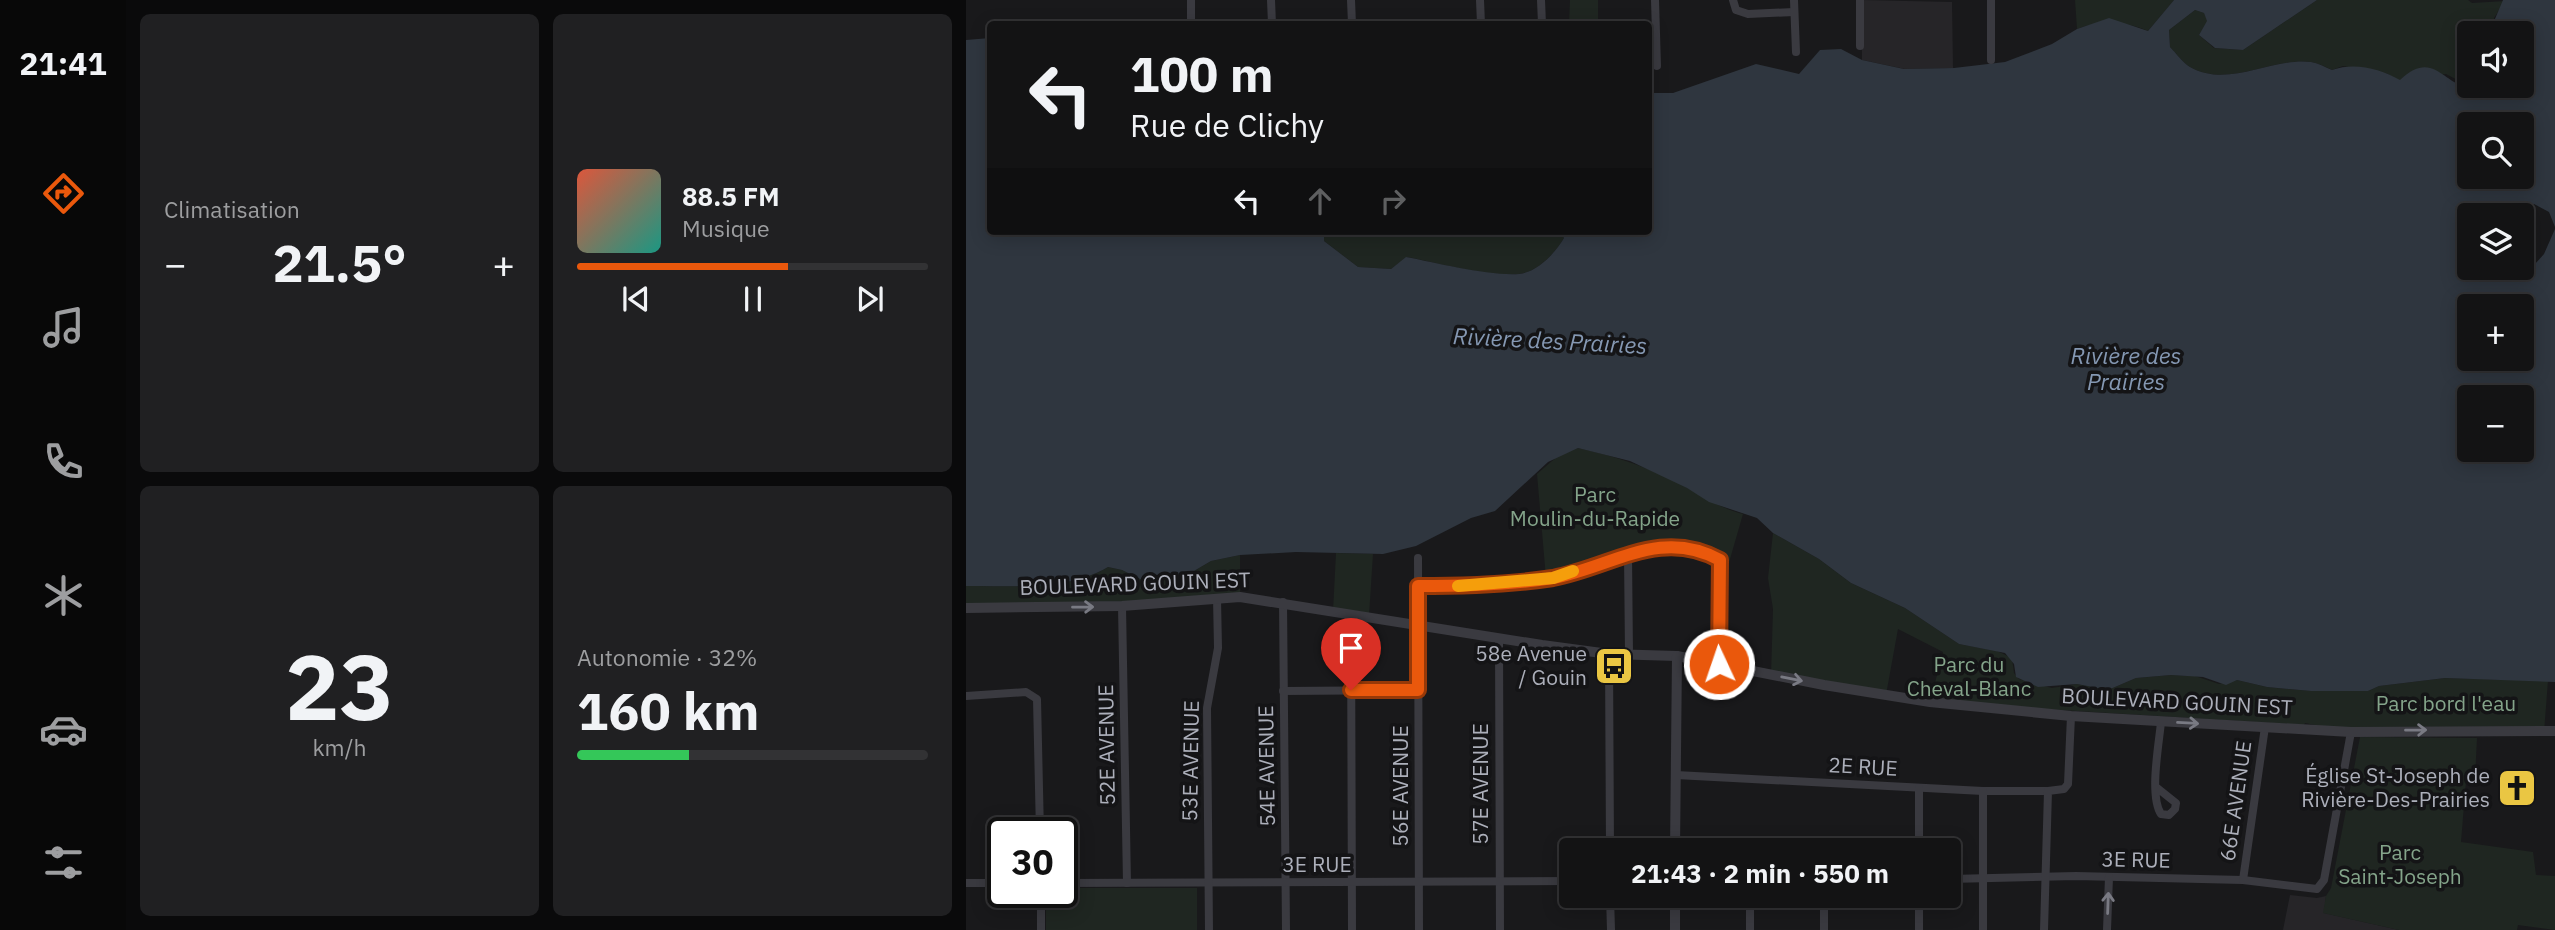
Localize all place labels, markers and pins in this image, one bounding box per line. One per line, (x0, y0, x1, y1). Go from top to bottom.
pin (1321, 618, 1381, 690)
place label: 58e Avenue / Gouin (1475, 639, 1587, 691)
bus stop icon: 58e Avenue / Gouin (1593, 645, 1635, 687)
place label: Église St-Joseph de Rivière-Des-Prairies (2301, 761, 2490, 813)
church icon: Église St-Joseph de Rivière-Des-Prairies (2496, 767, 2538, 809)

